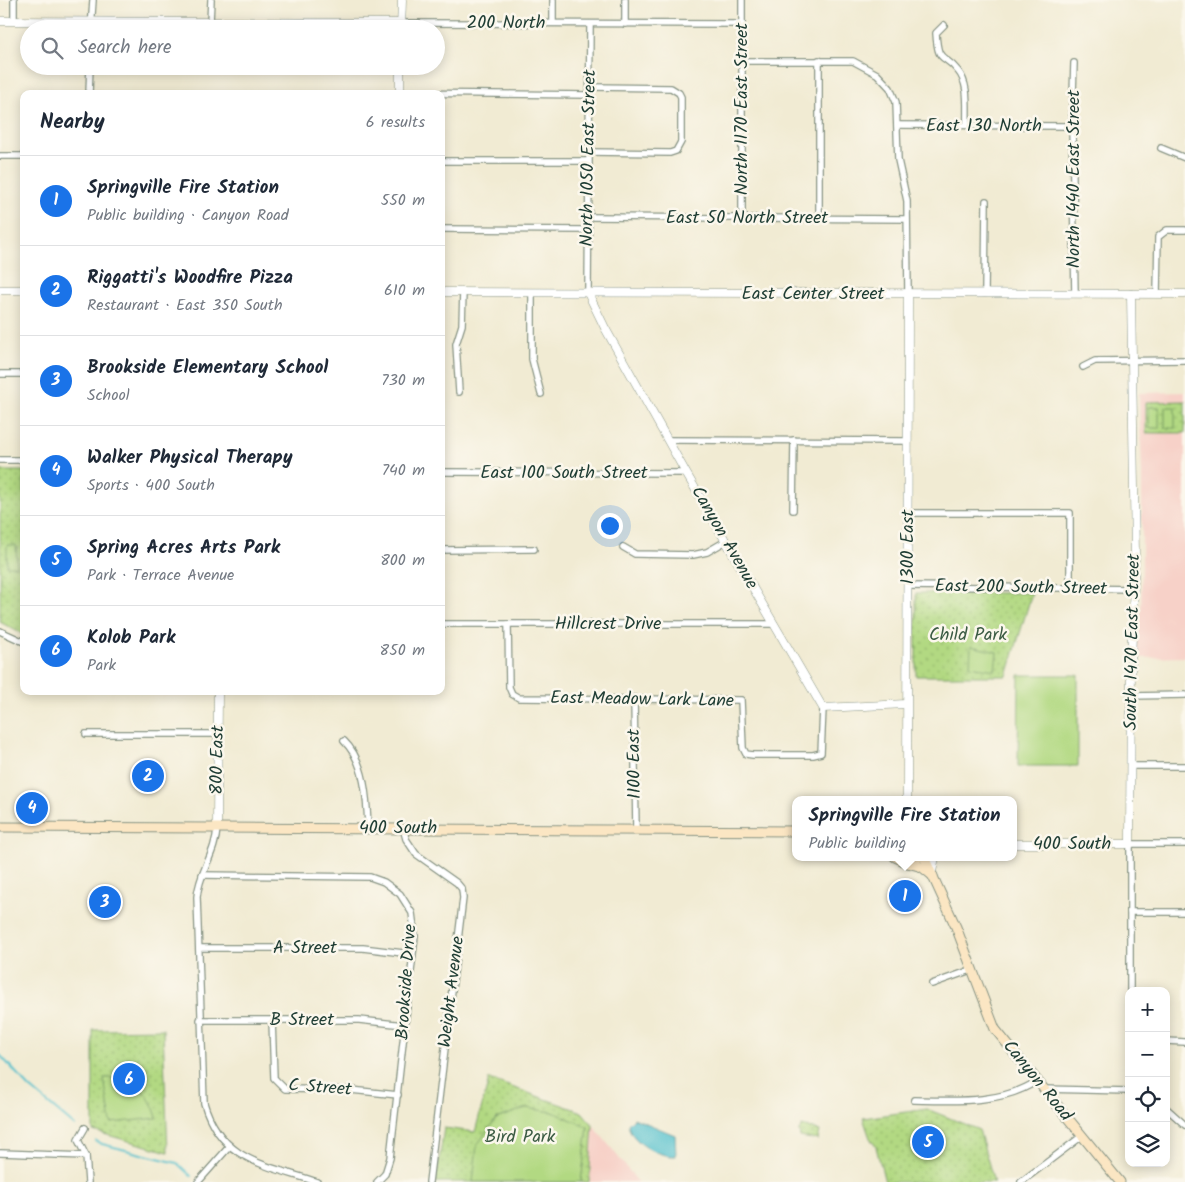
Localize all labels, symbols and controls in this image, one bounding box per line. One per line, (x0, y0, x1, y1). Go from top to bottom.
street label: 200 North (467, 9, 545, 38)
search box (20, 20, 445, 75)
street label: North 1170 East Street (728, 22, 757, 195)
text: Search here (78, 33, 172, 63)
icon: search (38, 34, 66, 62)
street label: North 1050 East Street (573, 68, 605, 247)
street label: North 1440 East Street (1060, 89, 1089, 268)
text: Nearby (40, 106, 105, 139)
text: 6 results (366, 110, 425, 135)
street label: East 130 North (926, 112, 1042, 141)
text: Springville Fire Station (87, 173, 279, 203)
text: 1 (54, 188, 58, 213)
text: 550 m (381, 188, 425, 213)
text: Public building · Canyon Road (87, 203, 289, 228)
street label: East 50 North Street (666, 204, 829, 233)
text: Riggatti's Woodfire Pizza (87, 263, 293, 293)
text: 2 (51, 278, 61, 303)
text: 610 m (384, 278, 425, 303)
street label: East Center Street (741, 280, 886, 309)
text: Restaurant · East 350 South (87, 293, 283, 318)
text: Brookside Elementary School (87, 353, 328, 383)
text: 3 (52, 368, 60, 393)
text: 730 m (381, 368, 425, 393)
text: School (87, 383, 130, 408)
text: Walker Physical Therapy (87, 443, 293, 473)
text: 4 (52, 458, 60, 483)
text: 740 m (382, 458, 425, 483)
street label: East 100 South Street (480, 459, 649, 488)
text: Sports · 400 South (87, 473, 215, 498)
street label: Canyon Avenue (683, 481, 765, 595)
street label: 1300 East (894, 509, 923, 584)
your location (597, 513, 623, 539)
text: Spring Acres Arts Park (87, 533, 280, 563)
text: 5 (52, 548, 60, 573)
text: 800 m (380, 548, 425, 573)
street label: South 1470 East Street (1117, 552, 1149, 731)
text: Park · Terrace Avenue (87, 563, 234, 588)
street label: East 200 South Street (935, 572, 1108, 604)
street label: Hillcrest Drive (555, 610, 661, 639)
park label: Child Park (929, 621, 1008, 650)
text: Kolob Park (87, 623, 175, 653)
text: 6 (52, 638, 60, 663)
text: 850 m (380, 638, 425, 663)
text: Park (87, 653, 116, 678)
street label: East Meadow Lark Lane (550, 684, 734, 716)
street label: 800 East (203, 724, 233, 795)
street label: 1100 East (620, 728, 650, 799)
pin: 2 (132, 757, 164, 795)
pin: 4 (16, 789, 48, 827)
popup (792, 796, 1017, 861)
text: Springville Fire Station (809, 801, 1001, 831)
street label: 400 South (359, 814, 437, 843)
street label: 400 South (1033, 830, 1111, 859)
text: Public building (809, 831, 906, 856)
pin: 1 (889, 877, 921, 915)
pin: 3 (89, 883, 121, 921)
street label: Brookside Drive (388, 923, 426, 1041)
street label: A Street (273, 934, 338, 963)
street label: Weight Avenue (431, 935, 473, 1049)
map controls (1125, 987, 1170, 1167)
button: + (1125, 987, 1170, 1032)
street label: B Street (270, 1006, 335, 1035)
button: − (1125, 1032, 1170, 1077)
street label: Canyon Road (995, 1034, 1080, 1129)
pin: 6 (113, 1060, 145, 1098)
street label: C Street (287, 1071, 354, 1105)
button: locate (1125, 1077, 1170, 1122)
button: layers (1125, 1122, 1170, 1167)
park label: Bird Park (485, 1123, 556, 1152)
pin: 5 (912, 1123, 944, 1161)

